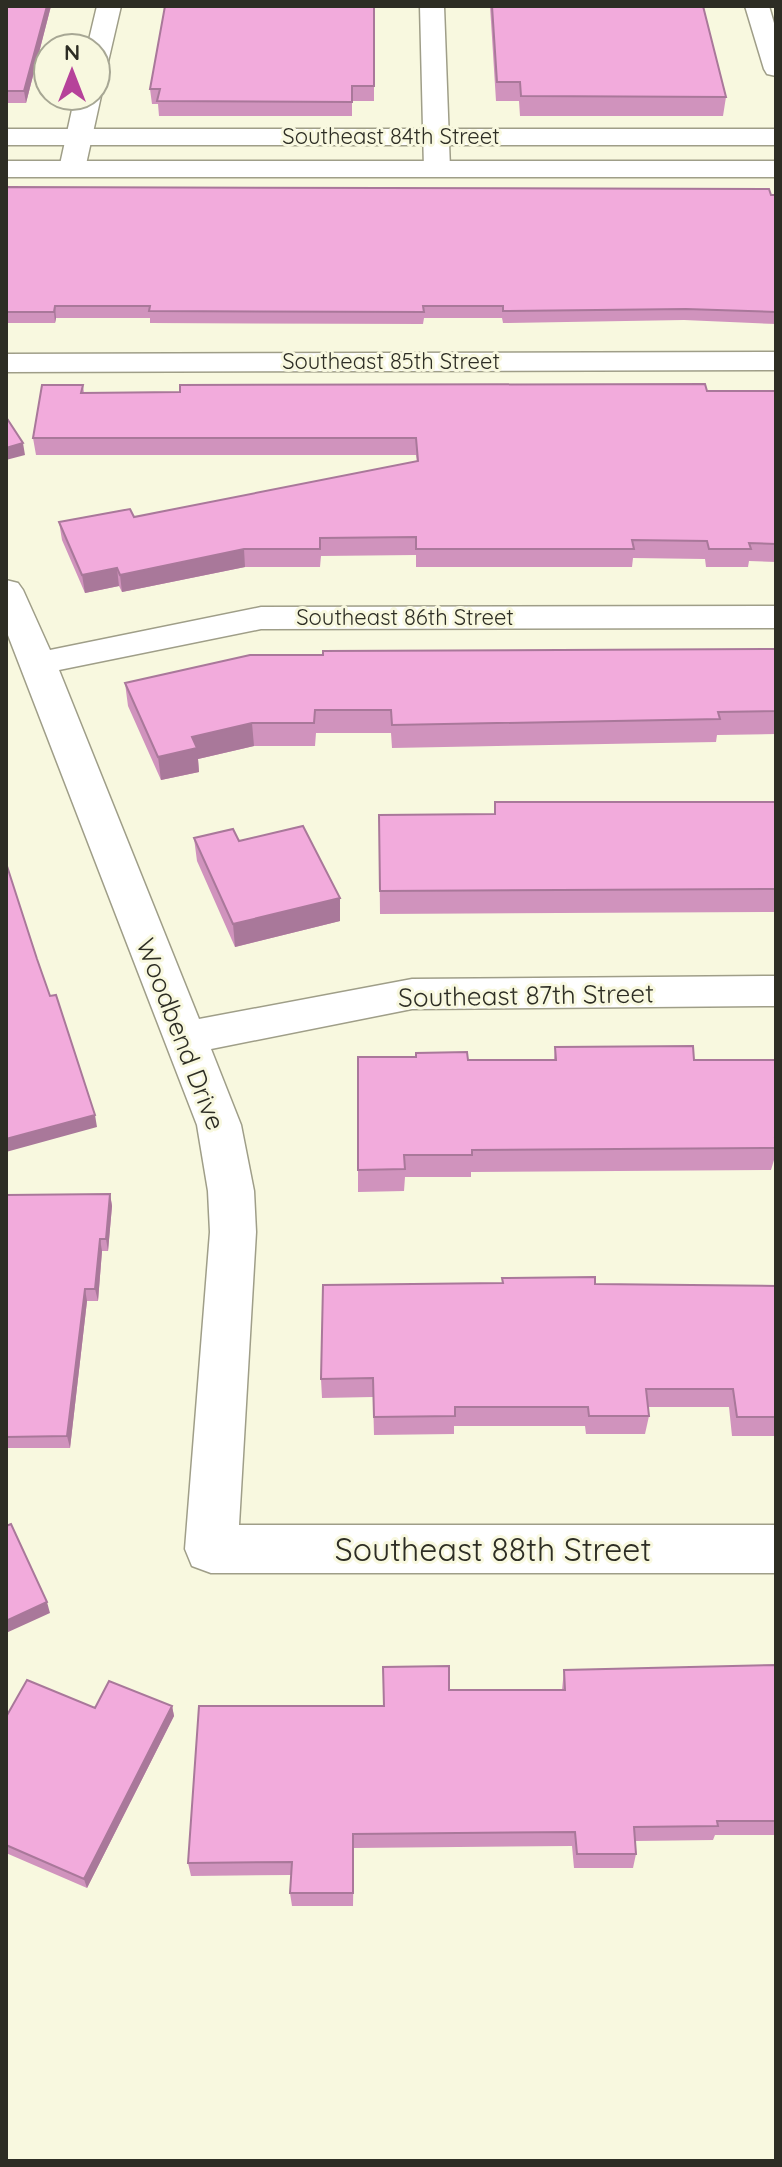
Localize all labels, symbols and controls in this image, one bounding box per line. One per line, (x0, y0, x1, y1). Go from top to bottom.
north arrow (32, 32, 112, 112)
text: N (64, 38, 80, 66)
street label: Southeast 84th Street (282, 122, 500, 150)
street label: Southeast 85th Street (282, 347, 500, 375)
street label: Southeast 86th Street (296, 603, 514, 631)
street label: Woodbend Drive (129, 933, 233, 1135)
street label: Southeast 87th Street (398, 976, 654, 1014)
street label: Southeast 88th Street (335, 1529, 651, 1569)

